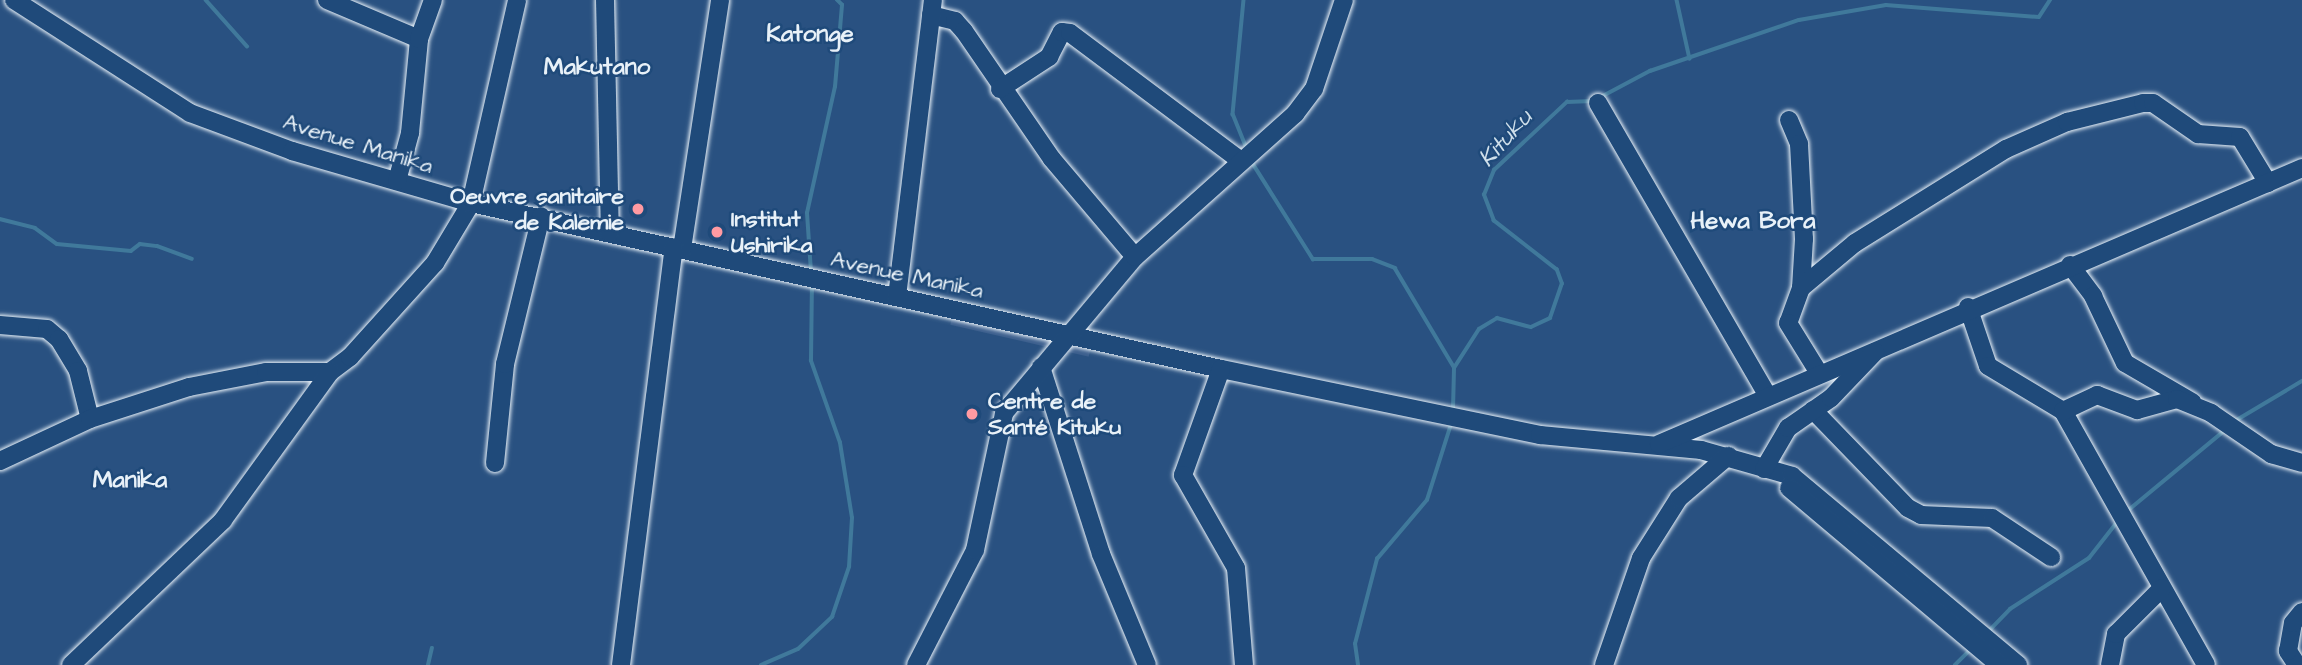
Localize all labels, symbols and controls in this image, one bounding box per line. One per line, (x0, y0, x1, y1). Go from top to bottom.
district label: Katonge (766, 21, 854, 49)
district label: Makutano (544, 54, 650, 82)
water label: Kituku (1473, 104, 1539, 174)
street label: Avenue Manika (280, 108, 436, 180)
place label: Oeuvre sanitaire de Kalemie (450, 182, 624, 236)
marker: Oeuvre sanitaire de Kalemie (630, 201, 646, 217)
place label: Institut Ushirika (731, 205, 812, 259)
district label: Hewa Bora (1691, 208, 1815, 236)
marker: Institut Ushirika (709, 224, 725, 240)
street label: Avenue Manika (828, 245, 986, 305)
place label: Centre de Santé Kituku (988, 387, 1121, 441)
marker: Centre de Santé Kituku (962, 404, 982, 424)
district label: Manika (93, 467, 167, 495)

